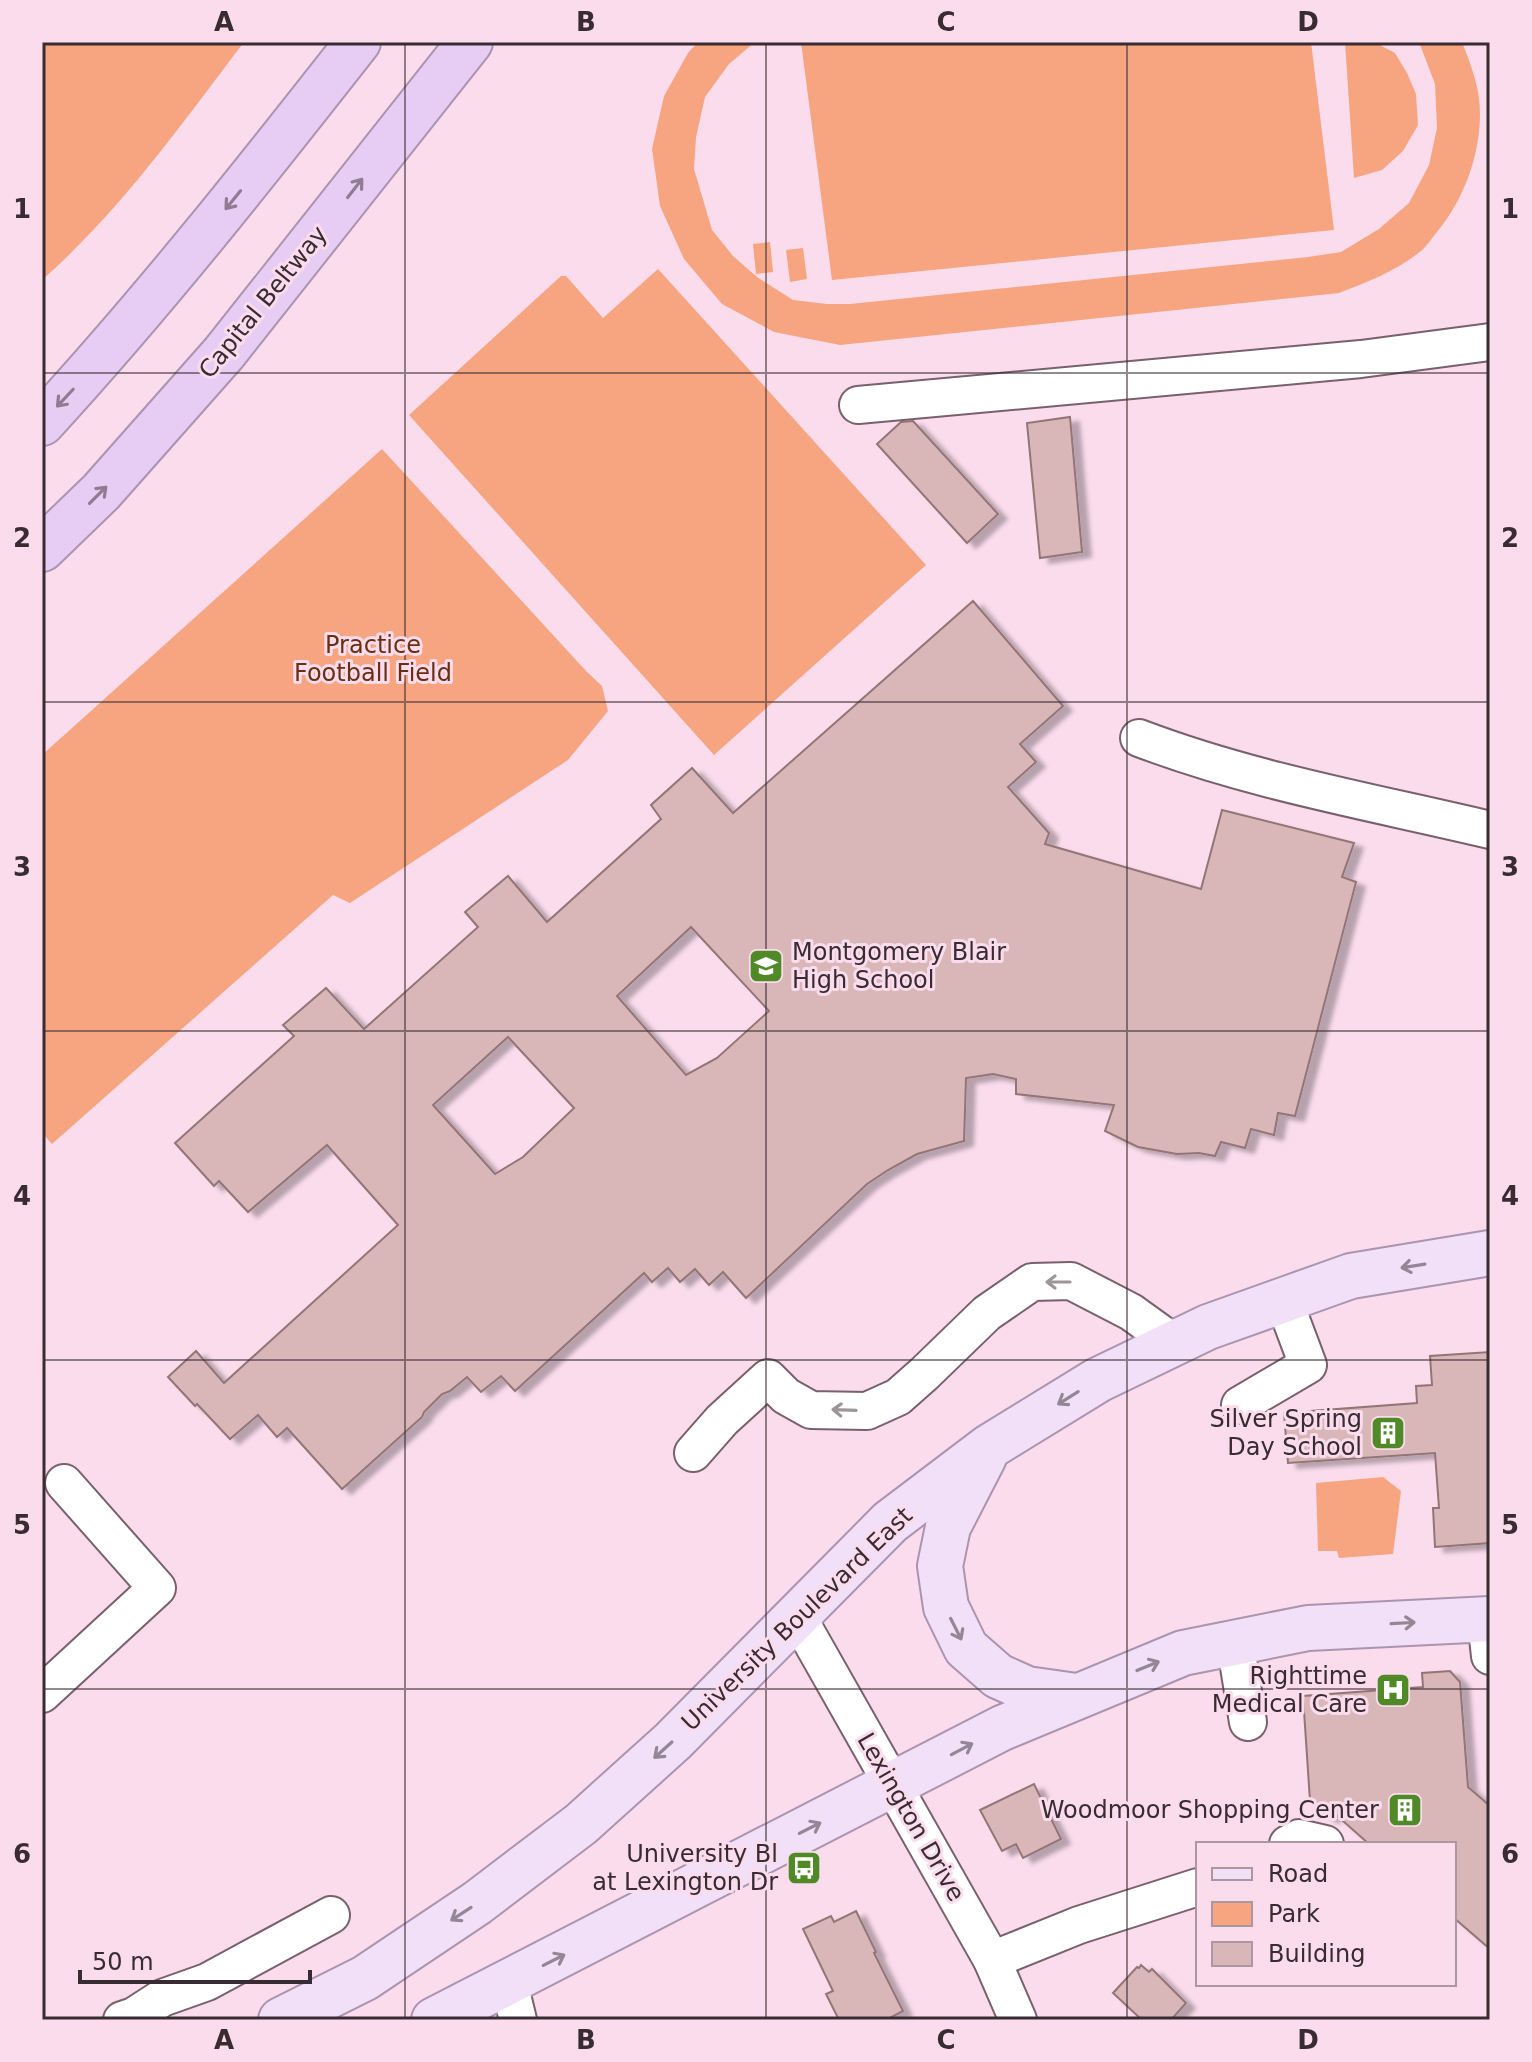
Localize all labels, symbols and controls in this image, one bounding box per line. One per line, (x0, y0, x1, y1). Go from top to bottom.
text: A (214, 7, 234, 37)
text: B (576, 7, 596, 37)
text: C (936, 7, 956, 37)
text: D (1297, 7, 1319, 37)
one-way arrow (347, 178, 364, 199)
one-way arrow (225, 189, 242, 210)
text: 1 (13, 194, 31, 224)
text: 1 (1501, 194, 1519, 224)
street label: Capital Beltway (193, 220, 333, 384)
one-way arrow (56, 387, 74, 407)
one-way arrow (88, 486, 107, 505)
text: 2 (13, 523, 31, 553)
text: 2 (1501, 523, 1519, 553)
park label: Practice Football Field (294, 631, 452, 687)
text: 3 (13, 852, 31, 882)
text: 3 (1501, 852, 1519, 882)
place label: Montgomery Blair High School (792, 938, 1006, 994)
school or university icon: Montgomery Blair High School (747, 947, 785, 985)
text: 4 (13, 1181, 31, 1211)
text: 4 (1501, 1181, 1519, 1211)
one-way arrow (1401, 1259, 1426, 1274)
one-way arrow (1045, 1274, 1072, 1290)
one-way arrow (1057, 1390, 1080, 1406)
one-way arrow (831, 1403, 858, 1418)
place label: Silver Spring Day School (1210, 1405, 1362, 1461)
building icon: Silver Spring Day School (1369, 1414, 1407, 1452)
street label: University Boulevard East (676, 1501, 918, 1737)
text: 5 (13, 1510, 31, 1540)
text: 5 (1501, 1510, 1519, 1540)
one-way arrow (1389, 1615, 1416, 1630)
one-way arrow (949, 1616, 965, 1640)
one-way arrow (1135, 1658, 1160, 1673)
place label: Righttime Medical Care (1212, 1662, 1367, 1718)
hospital icon: Righttime Medical Care (1374, 1671, 1412, 1709)
street label: Lexington Drive (851, 1728, 971, 1906)
one-way arrow (653, 1741, 673, 1759)
one-way arrow (949, 1741, 973, 1757)
building icon: Woodmoor Shopping Center (1386, 1791, 1424, 1829)
place label: Woodmoor Shopping Center (1041, 1796, 1379, 1824)
one-way arrow (798, 1819, 821, 1835)
text: 6 (13, 1839, 31, 1869)
text: 6 (1501, 1839, 1519, 1869)
place label: University Bl at Lexington Dr (592, 1840, 778, 1896)
legend (1196, 1842, 1456, 1986)
bus stop icon: University Bl at Lexington Dr (785, 1849, 823, 1887)
text: Road (1268, 1860, 1328, 1888)
text: Park (1268, 1900, 1320, 1928)
one-way arrow (450, 1906, 473, 1922)
scale bar (80, 1934, 310, 1984)
text: Building (1268, 1940, 1365, 1968)
text: 50 m (92, 1948, 154, 1976)
one-way arrow (542, 1951, 565, 1967)
text: A (214, 2025, 234, 2055)
text: B (576, 2025, 596, 2055)
text: C (936, 2025, 956, 2055)
text: D (1297, 2025, 1319, 2055)

